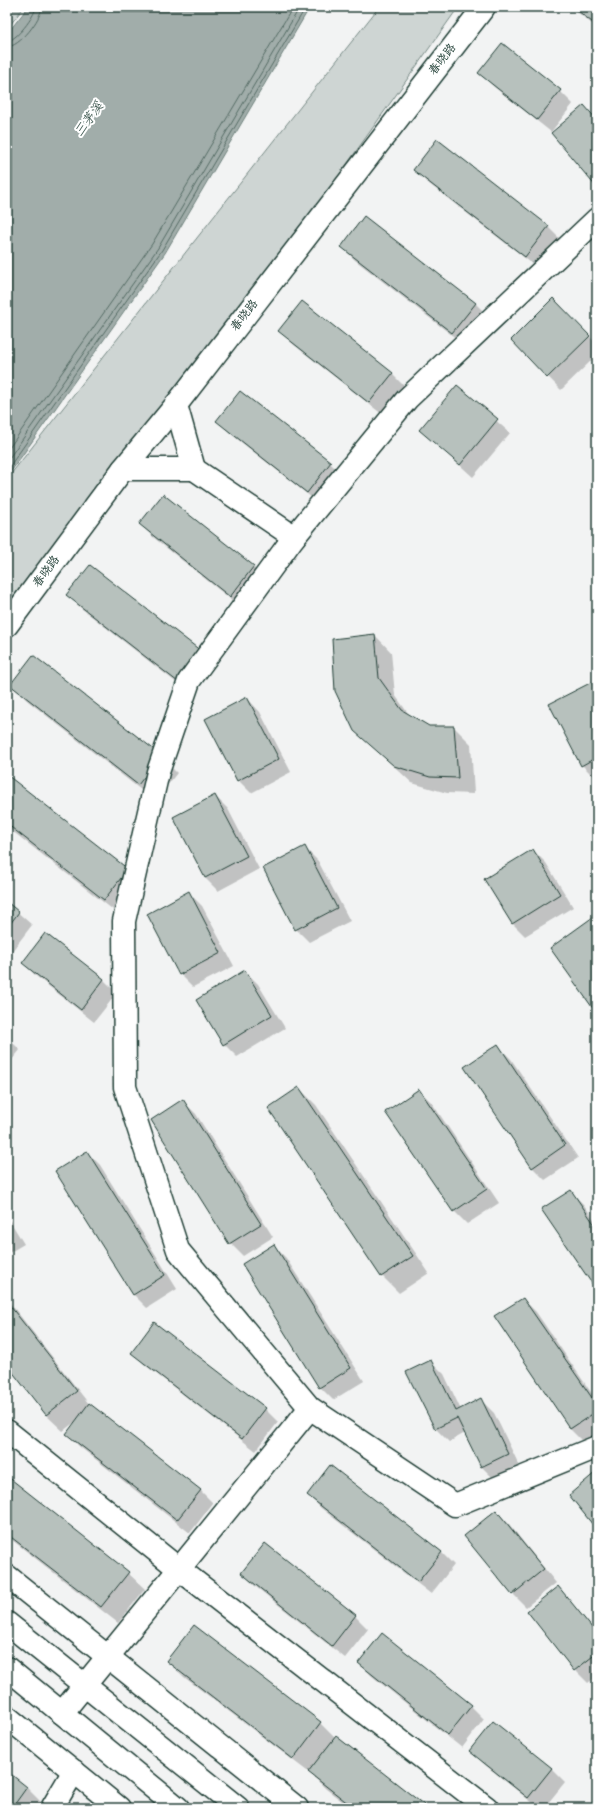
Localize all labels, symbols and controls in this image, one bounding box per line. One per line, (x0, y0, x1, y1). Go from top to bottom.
street label: 春晓路 (425, 41, 461, 79)
water label: 三茅溪 (71, 98, 110, 141)
street label: 春晓路 (227, 297, 263, 335)
street label: 春晓路 (29, 553, 65, 591)

